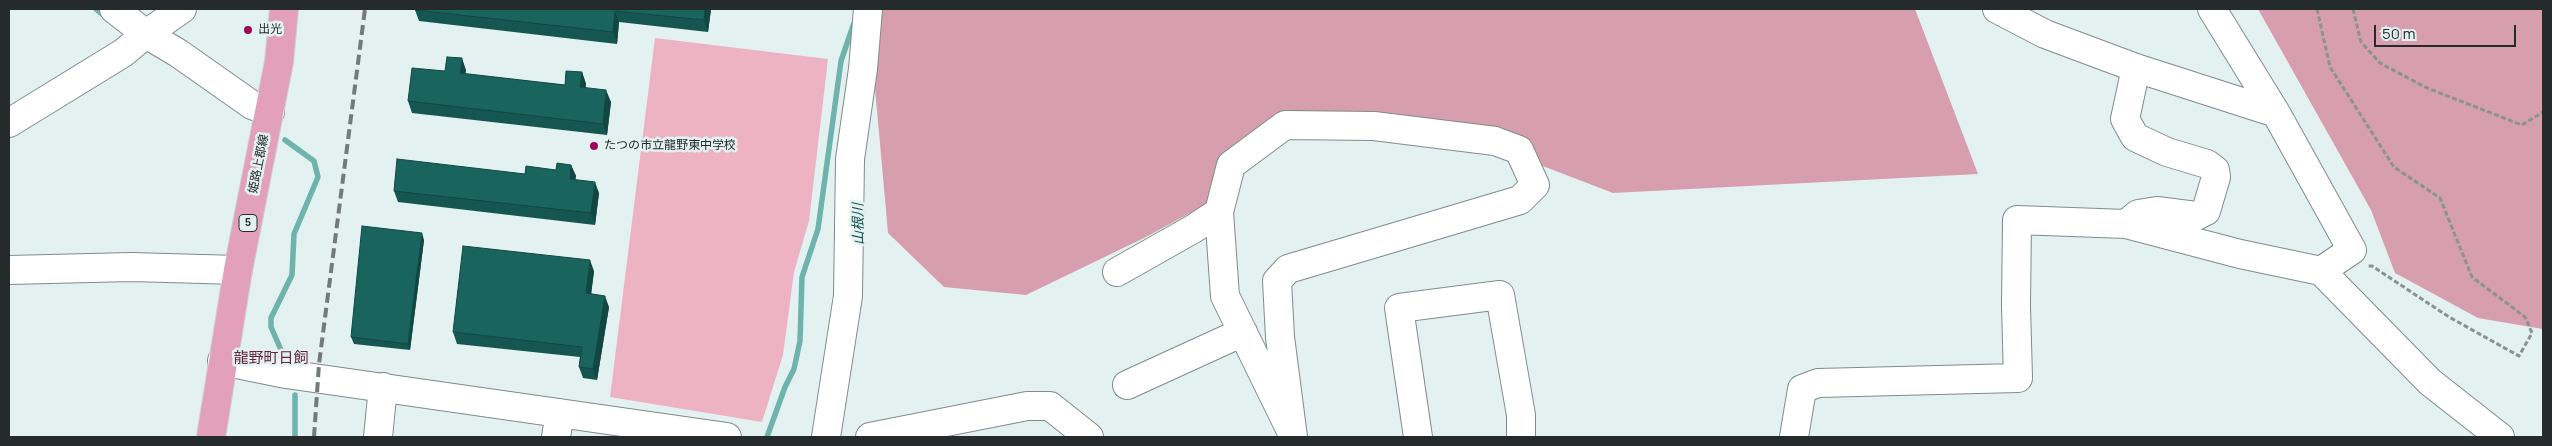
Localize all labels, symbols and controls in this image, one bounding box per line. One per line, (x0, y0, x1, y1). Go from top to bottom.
scale bar (2377, 15, 2520, 47)
place label: 出光 (258, 23, 282, 37)
text: 50 m (2382, 23, 2416, 44)
marker: 出光 (242, 24, 254, 36)
street label: 姫路上郡線 (246, 133, 272, 195)
place label: たつの市立龍野東中学校 (604, 139, 736, 153)
marker: たつの市立龍野東中学校 (588, 140, 600, 152)
water label: 山根川 (850, 203, 868, 245)
road number: 5 (239, 214, 257, 232)
district label: 龍野町日飼 (234, 350, 308, 368)

